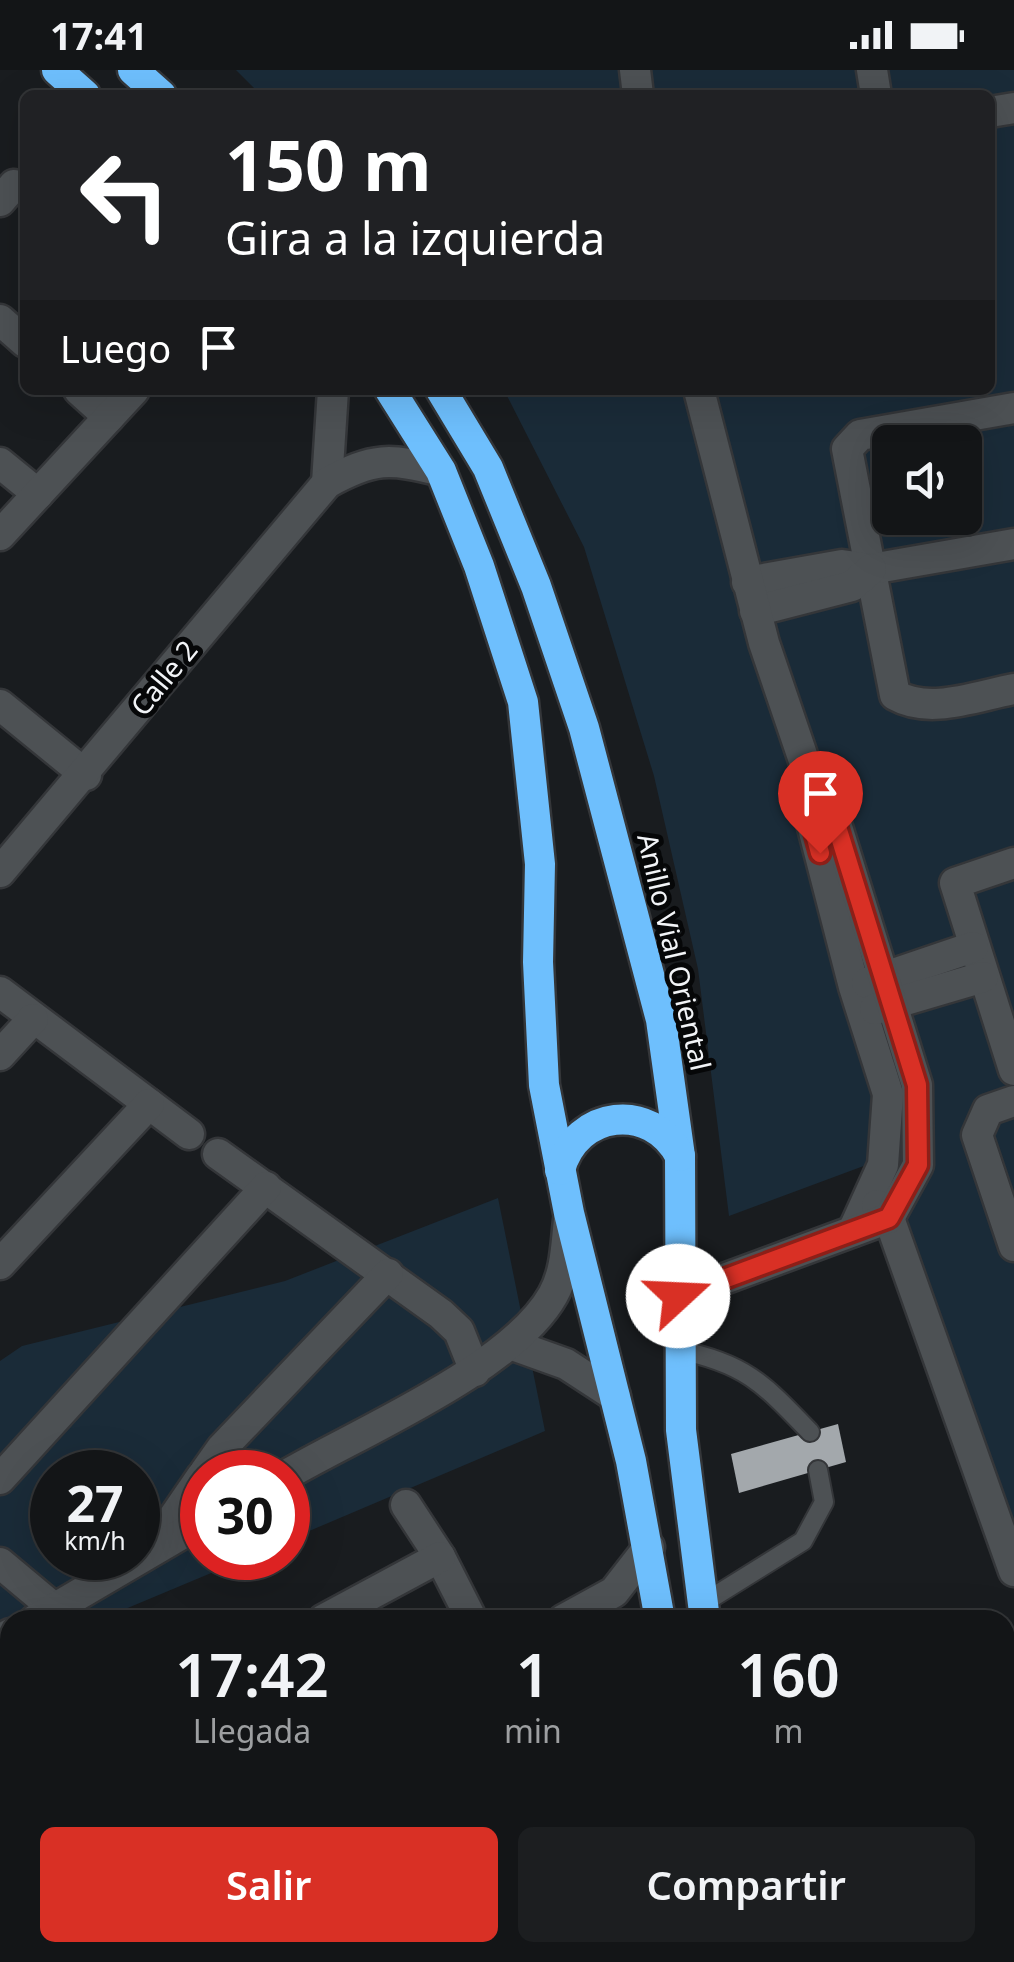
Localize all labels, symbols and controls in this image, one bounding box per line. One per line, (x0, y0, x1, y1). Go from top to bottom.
text: 17:41 (50, 9, 148, 61)
text: 150 m (225, 116, 432, 212)
icon: left (60, 130, 190, 260)
text: Gira a la izquierda (225, 207, 605, 268)
icon: arrive (191, 320, 246, 375)
text: Luego (60, 322, 171, 374)
map controls (872, 425, 982, 535)
button: sound (872, 425, 982, 535)
street label: Calle 2 (121, 632, 205, 723)
pin (778, 751, 863, 854)
icon: arrive (793, 766, 848, 821)
street label: Anillo Vial Oriental (629, 830, 721, 1074)
position arrow (626, 1244, 730, 1348)
speed limit sign: 30 (180, 1450, 310, 1580)
text: 27 (66, 1469, 124, 1537)
text: km/h (64, 1523, 126, 1557)
text: 17:42 (175, 1633, 329, 1715)
text: 1 (516, 1633, 550, 1715)
text: 160 (737, 1633, 840, 1715)
text: Llegada (193, 1709, 311, 1752)
text: min (504, 1709, 562, 1752)
text: m (773, 1709, 803, 1752)
button: Salir (40, 1827, 498, 1942)
button: Compartir (518, 1827, 975, 1942)

